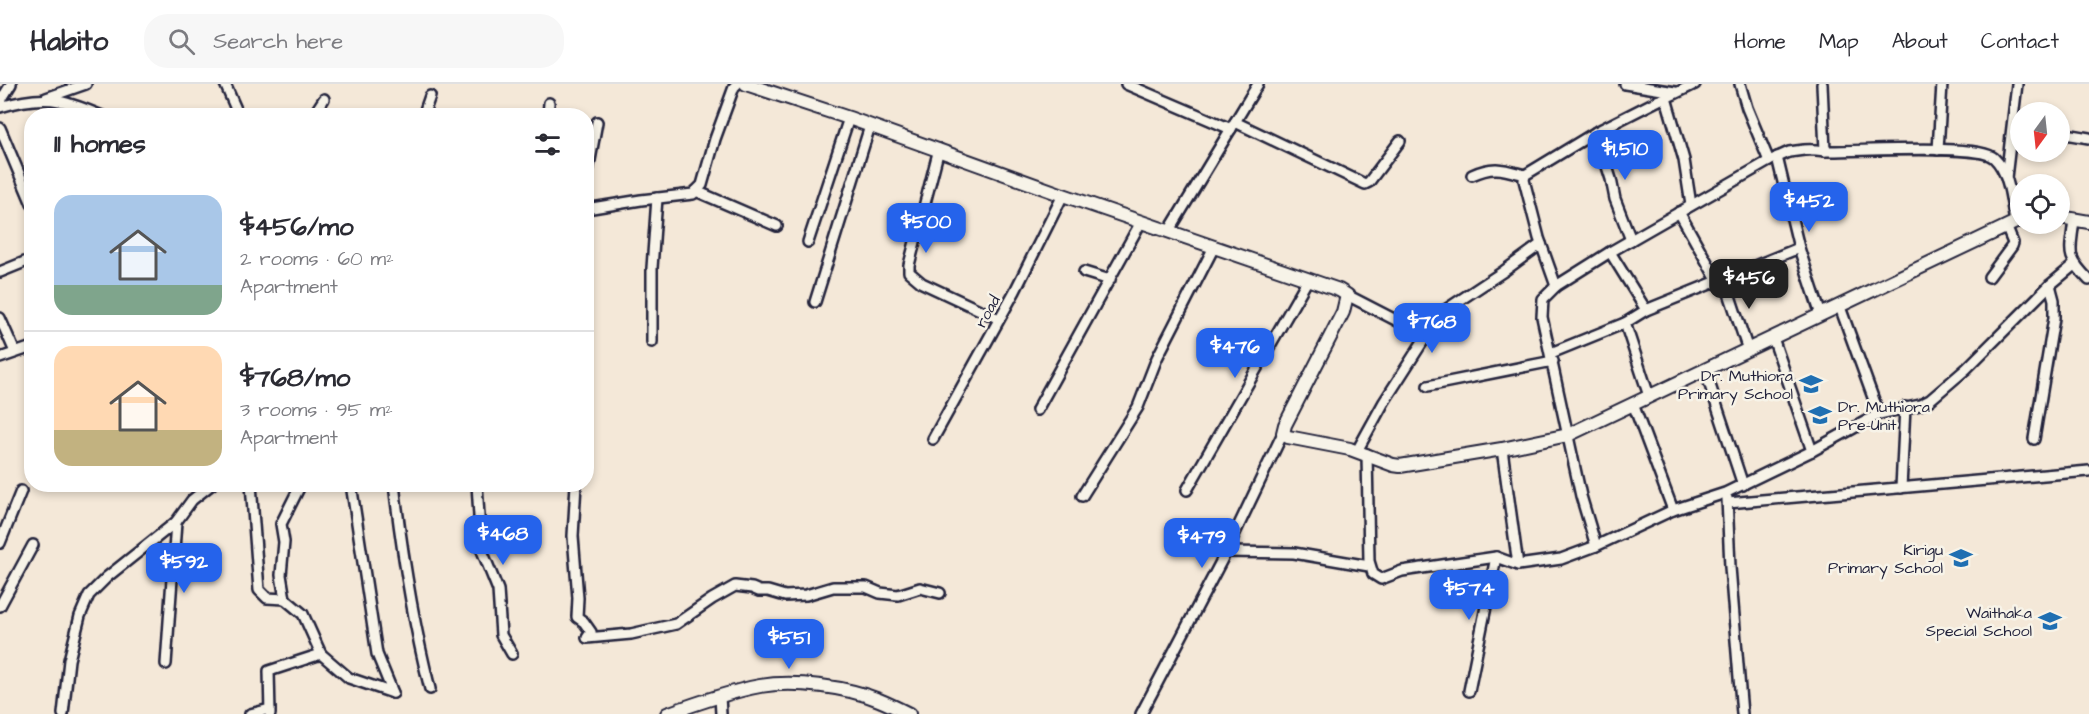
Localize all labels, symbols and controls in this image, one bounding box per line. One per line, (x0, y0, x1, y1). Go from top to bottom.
search box (144, 14, 564, 68)
text: Habito (30, 22, 108, 61)
icon: search (165, 25, 198, 58)
text: Search here (213, 26, 343, 57)
text: Home (1734, 27, 1786, 56)
text: Map (1819, 27, 1859, 56)
text: About (1892, 27, 1948, 56)
text: Contact (1981, 27, 2059, 56)
north arrow (2010, 102, 2070, 162)
map controls (2010, 102, 2070, 234)
text: 11 homes (54, 126, 146, 162)
icon: filters (531, 128, 564, 161)
pin: $1,510 (1576, 130, 1674, 181)
text: $1,510 (1602, 135, 1648, 163)
button: locate (2010, 174, 2070, 234)
pin: $452 (1773, 182, 1845, 233)
text: $452 (1784, 187, 1834, 215)
pin: $500 (890, 203, 962, 254)
text: $500 (901, 208, 951, 236)
text: $456/mo (240, 209, 354, 245)
icon: home (102, 219, 174, 291)
text: 2 rooms · 60 m² (240, 245, 394, 273)
pin: $456 (1713, 259, 1785, 310)
text: $456 (1723, 264, 1775, 292)
text: Apartment (240, 273, 338, 301)
street label: road (970, 291, 1006, 332)
pin: $768 (1396, 303, 1468, 354)
text: $768 (1408, 308, 1456, 336)
pin: $476 (1199, 328, 1271, 379)
text: $476 (1210, 333, 1260, 361)
text: $768/mo (240, 360, 350, 396)
place label: Dr. Muthiora Primary School (1678, 365, 1793, 406)
icon: home (102, 370, 174, 442)
school or university icon: Dr. Muthiora Primary School (1798, 371, 1824, 397)
text: 3 rooms · 95 m² (240, 396, 393, 424)
place label: Dr. Muthiora Pre-Unit (1838, 396, 1930, 436)
school or university icon: Dr. Muthiora Pre-Unit (1807, 402, 1833, 428)
text: Apartment (240, 424, 338, 452)
pin: $468 (467, 515, 539, 566)
pin: $479 (1166, 518, 1238, 569)
text: $468 (478, 520, 528, 548)
text: $479 (1178, 523, 1226, 551)
place label: Kirigu Primary School (1828, 539, 1943, 580)
pin: $592 (148, 543, 220, 594)
school or university icon: Kirigu Primary School (1948, 545, 1974, 571)
text: $592 (160, 548, 208, 576)
pin: $574 (1433, 570, 1505, 621)
text: $574 (1443, 575, 1495, 603)
place label: Waithaka Special School (1926, 602, 2032, 642)
school or university icon: Waithaka Special School (2037, 608, 2063, 634)
pin: $551 (753, 619, 825, 670)
text: $551 (768, 624, 810, 652)

